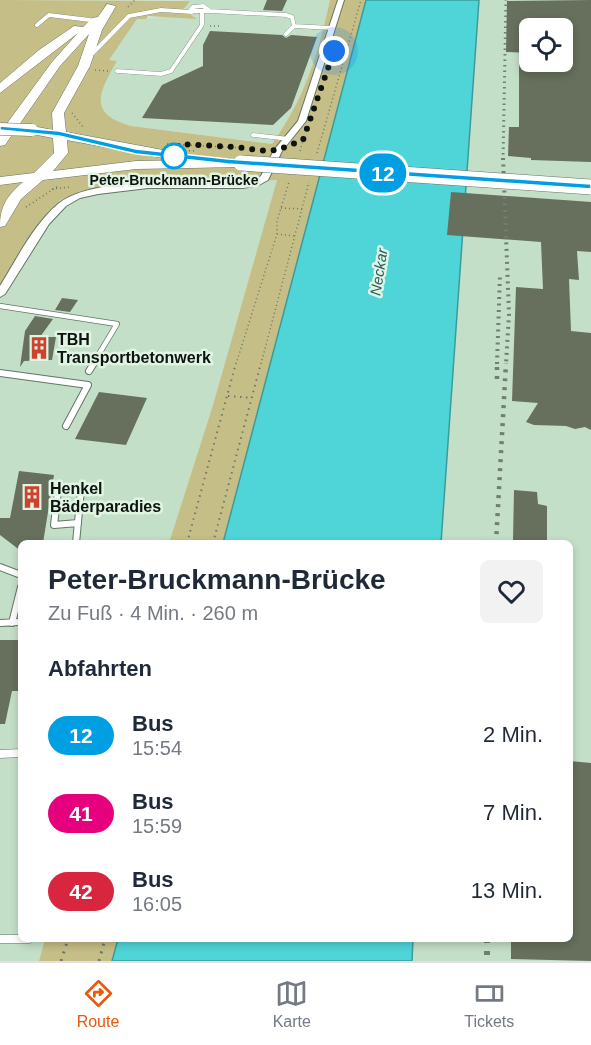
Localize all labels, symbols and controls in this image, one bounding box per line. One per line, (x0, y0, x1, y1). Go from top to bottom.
map controls (519, 18, 573, 72)
button: locate (519, 18, 573, 72)
your location (319, 36, 349, 66)
marker: Peter-Bruckmann-Brücke (161, 143, 187, 169)
line badge: 12 (356, 154, 410, 192)
text: 12 (371, 162, 395, 185)
place label: Peter-Bruckmann-Brücke (90, 172, 259, 188)
water label: Neckar (366, 246, 391, 297)
place label: TBH Transportbetonwerk (57, 331, 211, 366)
building icon: TBH Transportbetonwerk (26, 335, 52, 361)
place label: Henkel Bäderparadies (50, 480, 161, 515)
building icon: Henkel Bäderparadies (19, 484, 45, 510)
button: heart (480, 560, 543, 623)
text: Peter-Bruckmann-Brücke (48, 564, 386, 595)
text: Zu Fuß · 4 Min. · 260 m (48, 602, 258, 624)
text: Abfahrten (48, 656, 152, 681)
text: Bus (132, 711, 174, 736)
text: 2 Min. (483, 722, 543, 747)
text: 12 (69, 724, 93, 747)
text: 15:54 (132, 737, 182, 759)
text: Bus (132, 789, 174, 814)
text: 7 Min. (483, 800, 543, 825)
text: 41 (69, 802, 93, 825)
text: 15:59 (132, 815, 182, 837)
text: Bus (132, 867, 174, 892)
text: 13 Min. (471, 878, 543, 903)
text: 42 (69, 880, 93, 903)
text: 16:05 (132, 893, 182, 915)
tab: Route (77, 977, 119, 1031)
tab: Karte (273, 977, 311, 1031)
tab: Tickets (464, 977, 514, 1031)

